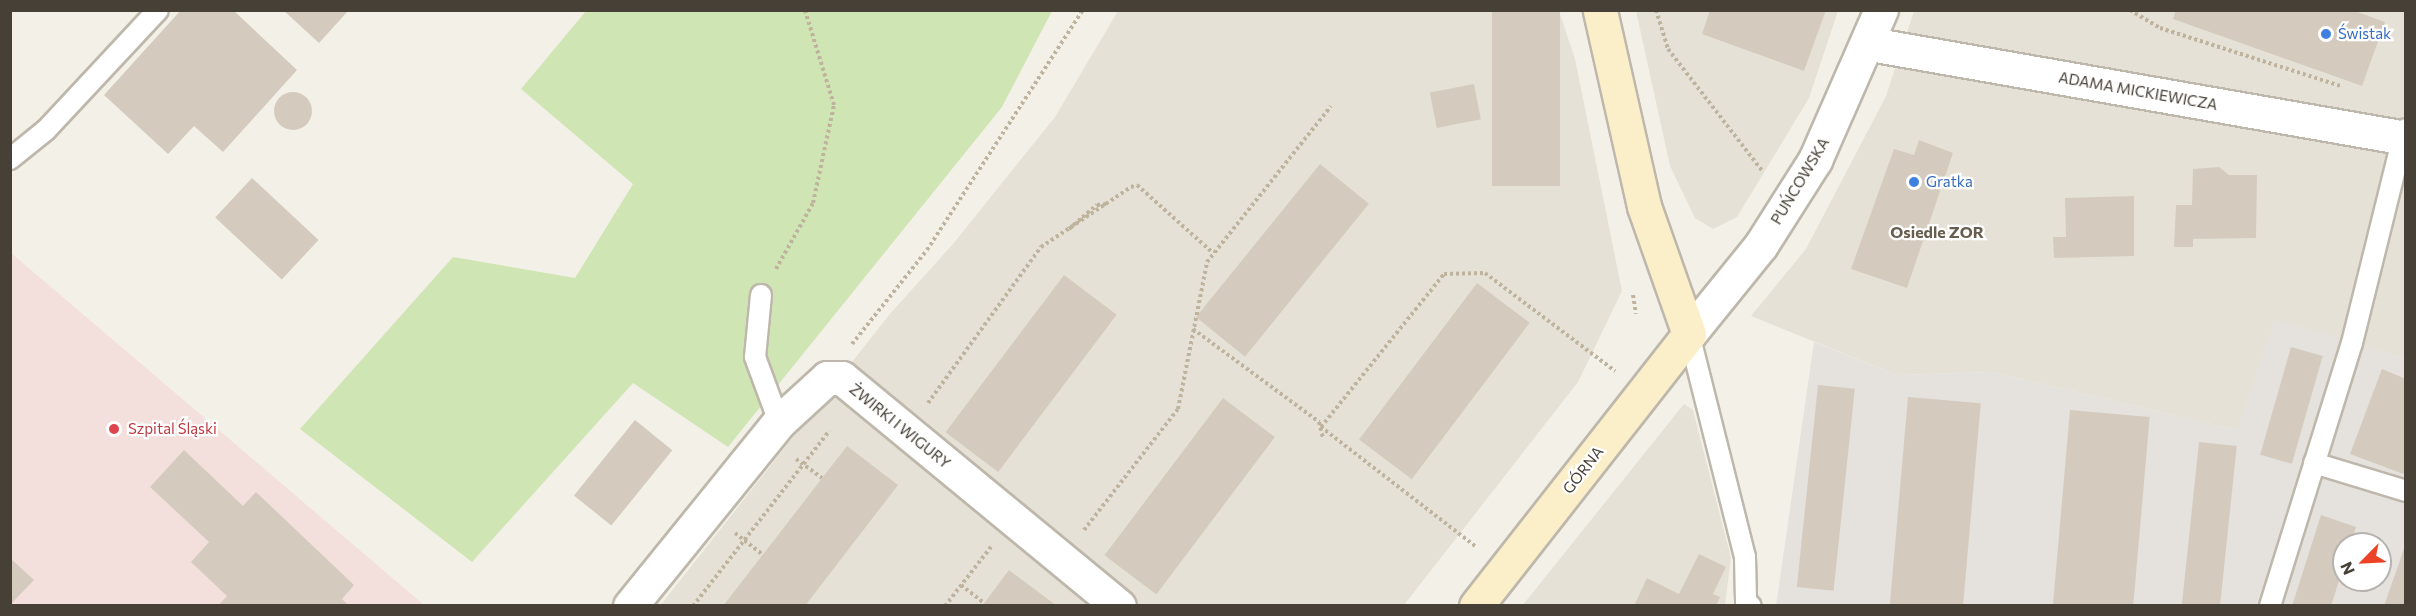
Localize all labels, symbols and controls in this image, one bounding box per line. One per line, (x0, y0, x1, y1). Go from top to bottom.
place label: Świstak (2338, 25, 2391, 43)
marker: Świstak (2319, 27, 2333, 41)
street label: ADAMA MICKIEWICZA (2057, 68, 2219, 114)
street label: PUŃCOWSKA (1767, 134, 1833, 228)
place label: Gratka (1926, 173, 1973, 191)
marker: Gratka (1907, 175, 1921, 189)
district label: Osiedle ZOR (1890, 222, 1984, 242)
street label: ŻWIRKI I WIGURY (846, 380, 954, 472)
marker: Szpital Śląski (105, 420, 123, 438)
place label: Szpital Śląski (128, 420, 217, 438)
street label: GÓRNA (1559, 443, 1607, 497)
north arrow (2332, 532, 2392, 592)
text: N (2336, 559, 2358, 578)

